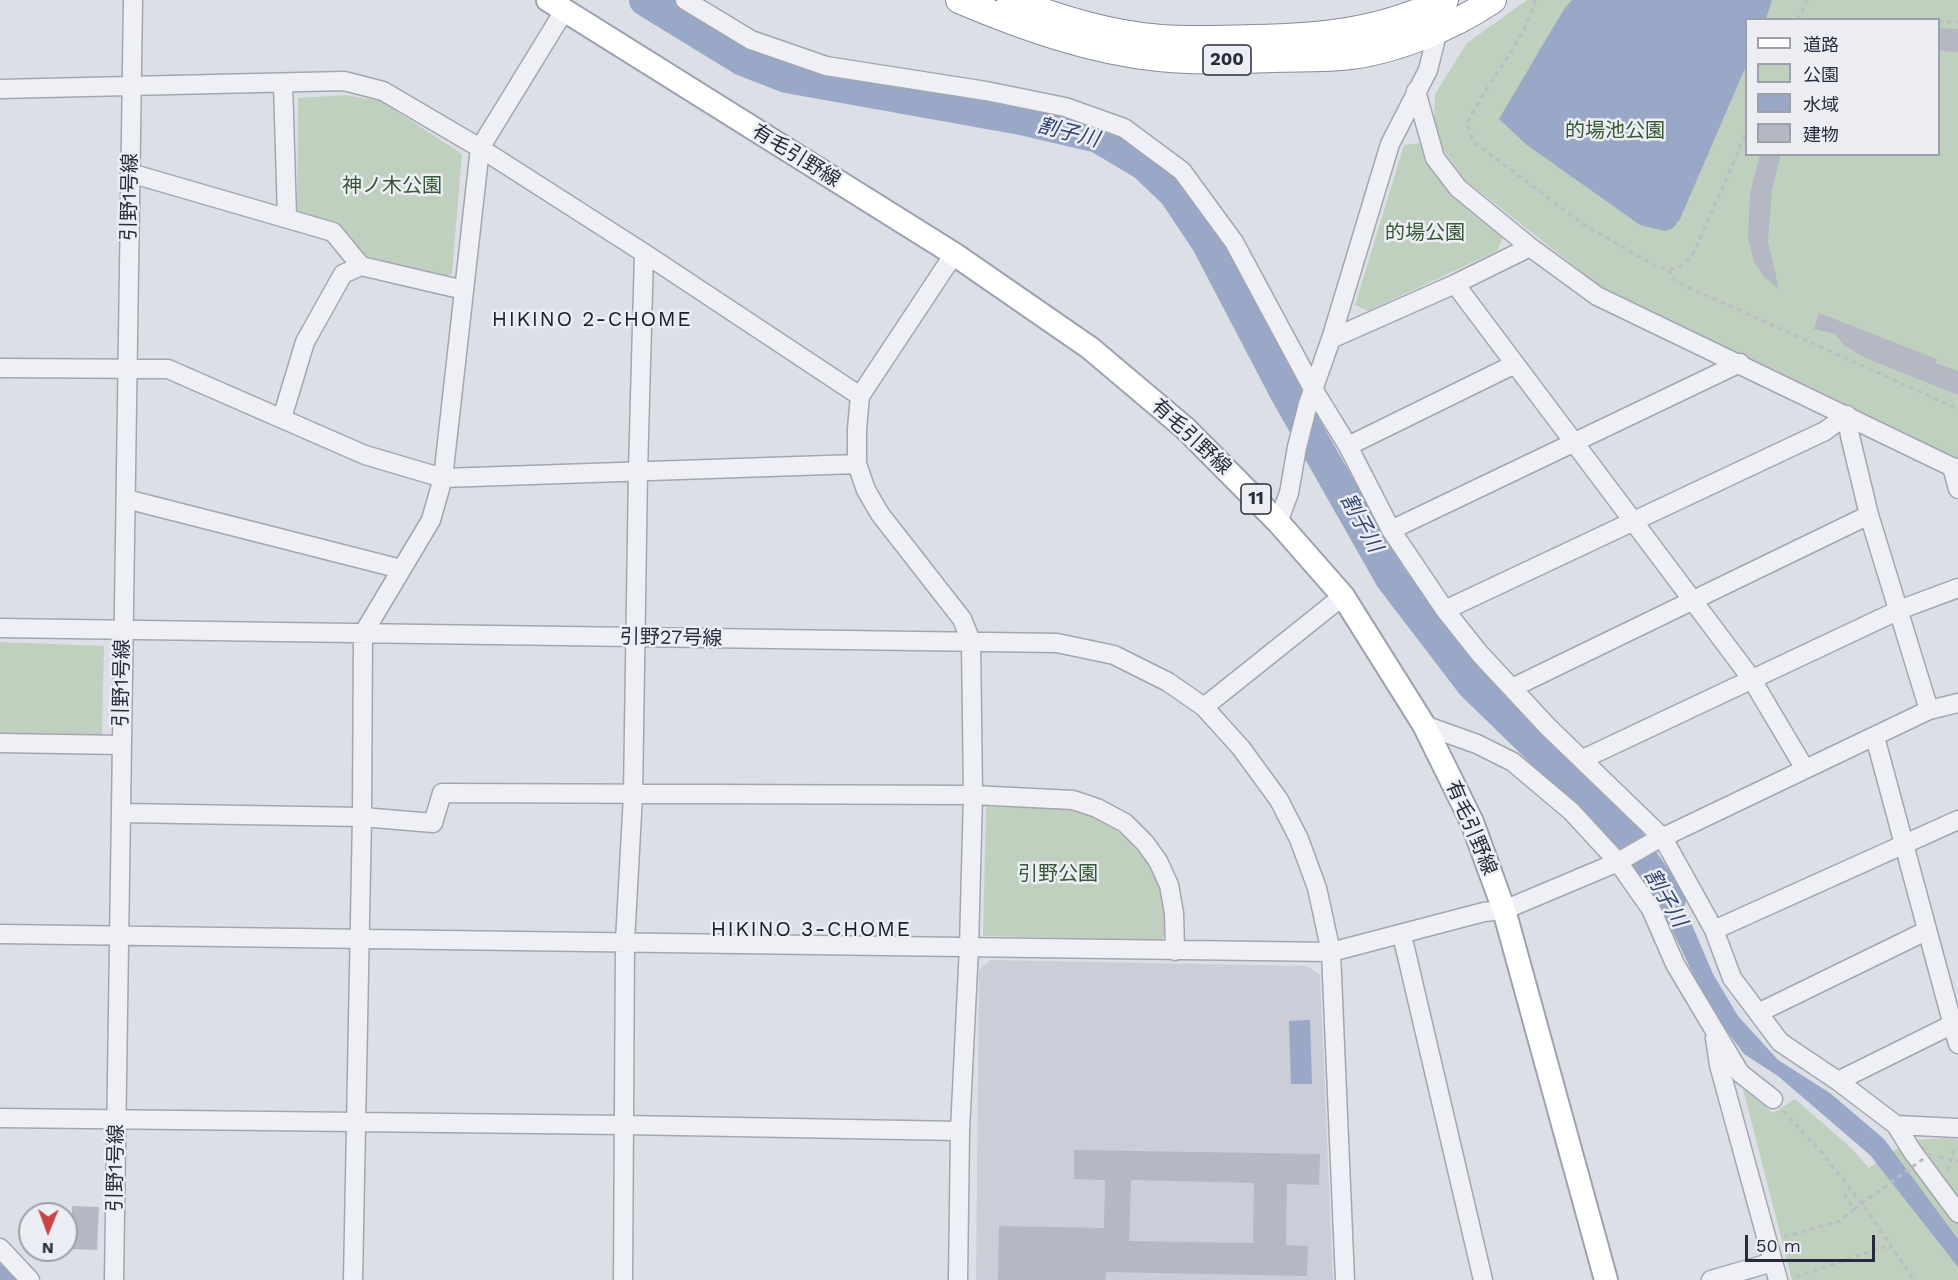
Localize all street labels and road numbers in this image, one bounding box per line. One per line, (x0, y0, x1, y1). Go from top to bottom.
road number: 200 (1203, 45, 1251, 75)
street label: 有毛引野線 (747, 119, 845, 193)
street label: 引野1号線 (117, 153, 143, 241)
street label: 有毛引野線 (1146, 394, 1236, 480)
road number: 11 (1241, 484, 1271, 514)
street label: 引野27号線 (620, 625, 722, 651)
street label: 引野1号線 (109, 639, 135, 727)
street label: 有毛引野線 (1440, 777, 1502, 879)
street label: 引野1号線 (103, 1124, 129, 1212)

